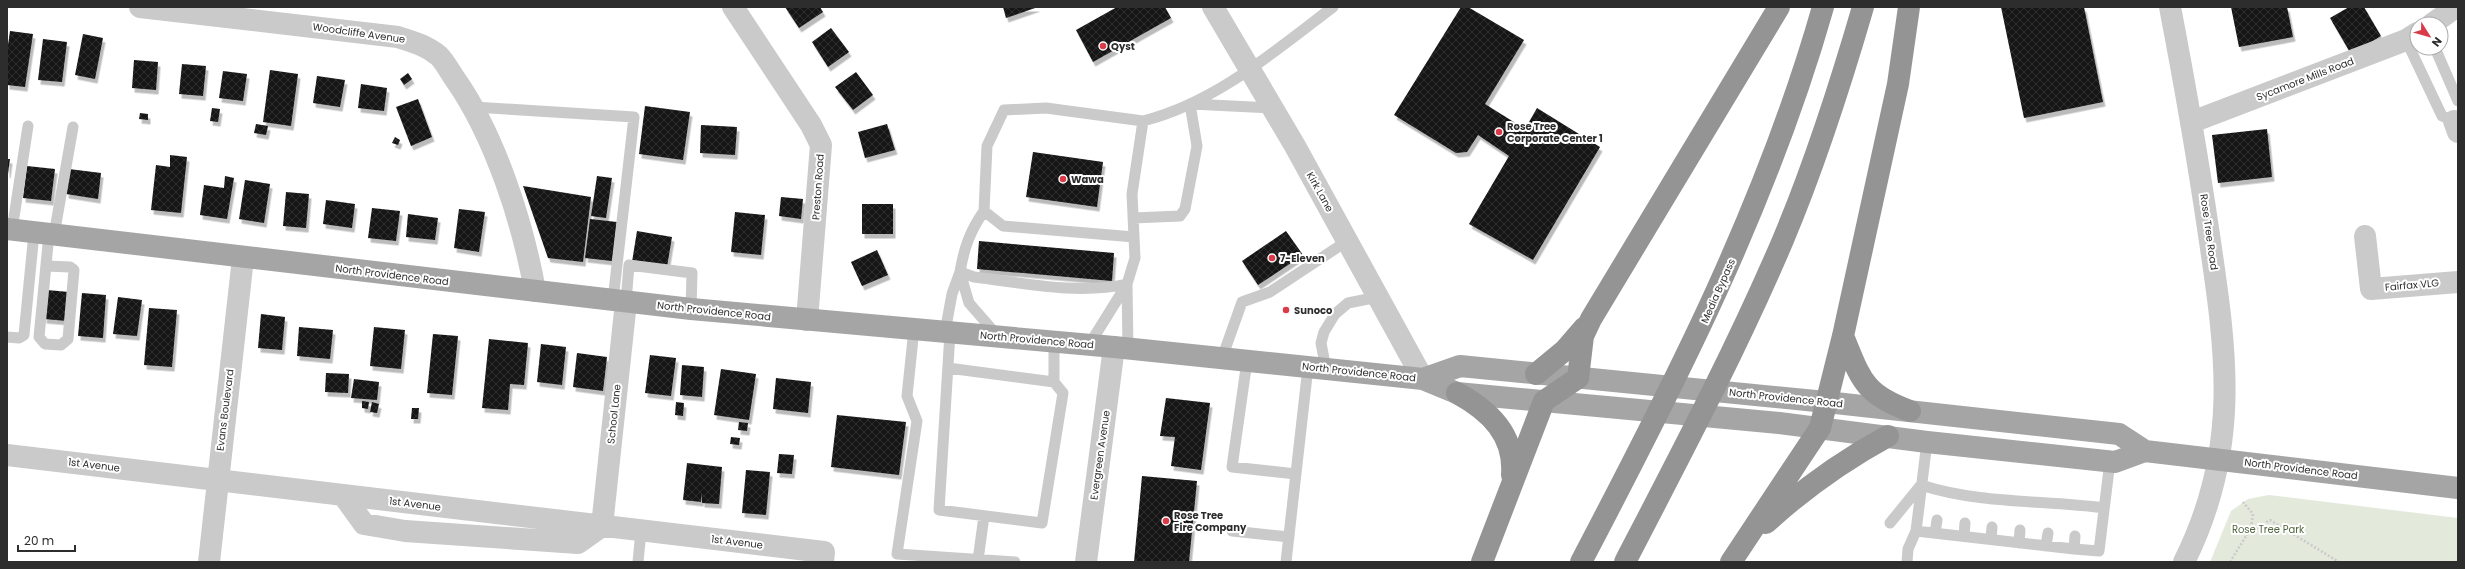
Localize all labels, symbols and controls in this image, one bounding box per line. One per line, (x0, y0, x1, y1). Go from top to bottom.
north arrow (2409, 16, 2449, 56)
street label: Woodcliffe Avenue (312, 19, 406, 47)
text: N (2428, 34, 2446, 50)
place label: Qyst (1111, 39, 1135, 54)
marker: Qyst (1098, 41, 1108, 51)
street label: Sycamore Mills Road (2254, 53, 2356, 105)
place label: Rose Tree Corporate Center 1 (1507, 119, 1603, 146)
marker: Rose Tree Corporate Center 1 (1494, 127, 1504, 137)
street label: Preston Road (808, 154, 828, 220)
street label: Kirk Lane (1303, 169, 1337, 215)
place label: Wawa (1071, 172, 1104, 187)
marker: Wawa (1058, 174, 1068, 184)
street label: Rose Tree Road (2196, 193, 2222, 271)
place label: 7-Eleven (1280, 251, 1325, 266)
marker: 7-Eleven (1267, 253, 1277, 263)
street label: Media Bypass (1697, 256, 1739, 326)
street label: North Providence Road (334, 261, 450, 289)
street label: Fairfax VLG (2384, 275, 2440, 295)
street label: North Providence Road (656, 298, 772, 324)
place label: Sunoco (1294, 303, 1333, 318)
marker: Sunoco (1281, 305, 1291, 315)
street label: North Providence Road (979, 328, 1095, 352)
street label: North Providence Road (1301, 359, 1417, 385)
street label: Evans Boulevard (213, 368, 237, 452)
street label: School Lane (603, 383, 625, 445)
street label: North Providence Road (1728, 385, 1844, 411)
street label: Evergreen Avenue (1086, 409, 1114, 501)
street label: 1st Avenue (67, 454, 121, 476)
street label: North Providence Road (2243, 455, 2359, 483)
street label: 1st Avenue (388, 493, 442, 515)
place label: Rose Tree Fire Company (1174, 508, 1247, 535)
marker: Rose Tree Fire Company (1161, 516, 1171, 526)
park label: Rose Tree Park (2232, 522, 2305, 537)
scale bar (18, 527, 75, 553)
street label: 1st Avenue (710, 531, 764, 553)
text: 20 m (24, 532, 54, 549)

